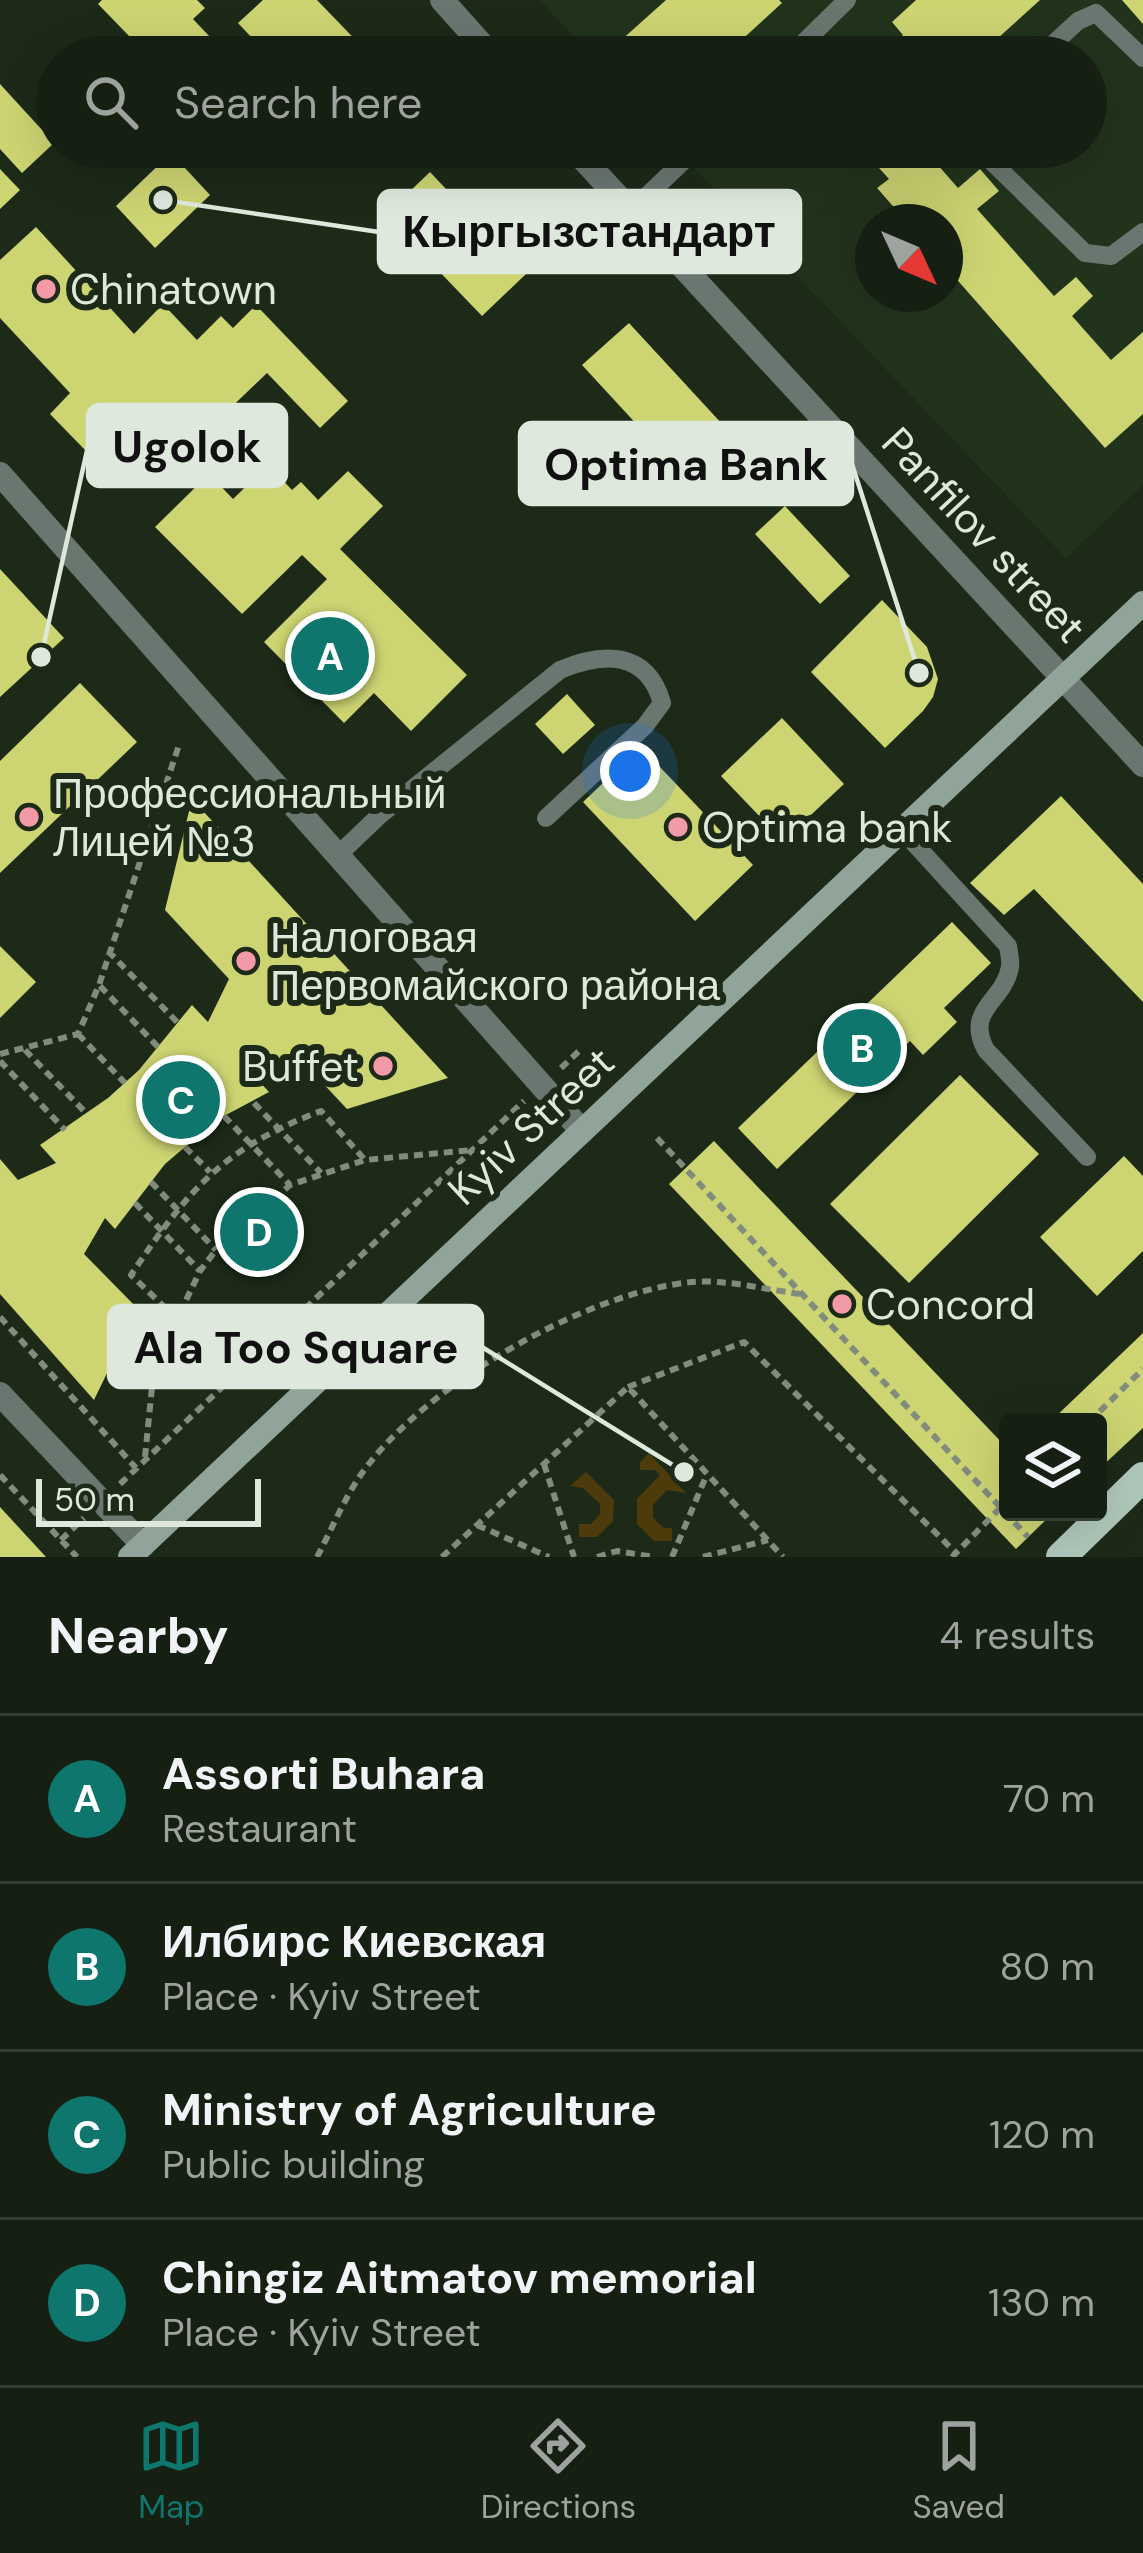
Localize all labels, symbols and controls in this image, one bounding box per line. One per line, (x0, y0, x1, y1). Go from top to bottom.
search box (36, 36, 1107, 168)
icon: search (78, 69, 144, 135)
text: Search here (174, 73, 422, 132)
callout: Кыргызстандарт (379, 191, 800, 272)
text: Кыргызстандарт (402, 202, 776, 261)
north arrow (855, 204, 963, 312)
place label: Chinatown (70, 262, 277, 317)
marker: Chinatown (33, 276, 59, 302)
callout: Ugolok (88, 405, 286, 486)
street label: Panfilov street (870, 416, 1098, 654)
text: Ugolok (112, 417, 262, 476)
callout: Optima Bank (520, 423, 852, 504)
text: Optima Bank (544, 435, 828, 494)
pin: A (291, 611, 369, 701)
your location (600, 741, 660, 801)
place label: Профессиональный Лицей №3 (53, 766, 446, 869)
place label: Optima bank (702, 800, 952, 855)
marker: Профессиональный Лицей №3 (16, 804, 42, 830)
marker: Optima bank (665, 814, 691, 840)
place label: Налоговая Первомайского района (270, 910, 721, 1013)
marker: Налоговая Первомайского района (233, 948, 259, 974)
pin: B (823, 1003, 901, 1093)
street label: Kyiv Street (436, 1035, 626, 1217)
place label: Buffet (242, 1039, 359, 1094)
marker: Buffet (370, 1053, 396, 1079)
pin: C (142, 1055, 220, 1145)
pin: D (220, 1187, 298, 1277)
place label: Concord (866, 1277, 1035, 1332)
marker: Concord (829, 1291, 855, 1317)
callout: Ala Too Square (109, 1306, 482, 1387)
text: Ala Too Square (133, 1318, 459, 1377)
map controls (999, 1413, 1107, 1521)
button: layers (999, 1413, 1107, 1521)
scale bar (36, 1473, 261, 1526)
text: 50 m (54, 1478, 135, 1521)
text: Nearby (48, 1602, 229, 1669)
text: 4 results (940, 1610, 1095, 1661)
text: Assorti Buhara (162, 1744, 485, 1803)
text: A (73, 1773, 101, 1824)
text: 70 m (1003, 1773, 1095, 1824)
text: Restaurant (162, 1803, 357, 1854)
text: Илбирс Киевская (162, 1912, 546, 1971)
text: B (75, 1941, 99, 1992)
text: 80 m (999, 1941, 1095, 1992)
text: Place · Kyiv Street (162, 1971, 481, 2022)
text: Ministry of Agriculture (162, 2080, 657, 2139)
text: C (73, 2109, 101, 2160)
text: 120 m (989, 2109, 1095, 2160)
text: Public building (162, 2139, 425, 2190)
text: Chingiz Aitmatov memorial (162, 2248, 757, 2307)
text: D (73, 2277, 101, 2328)
text: 130 m (988, 2277, 1095, 2328)
text: Place · Kyiv Street (162, 2307, 481, 2358)
tab: Map (138, 2413, 205, 2528)
tab: Directions (481, 2413, 636, 2528)
tab: Saved (912, 2413, 1005, 2528)

